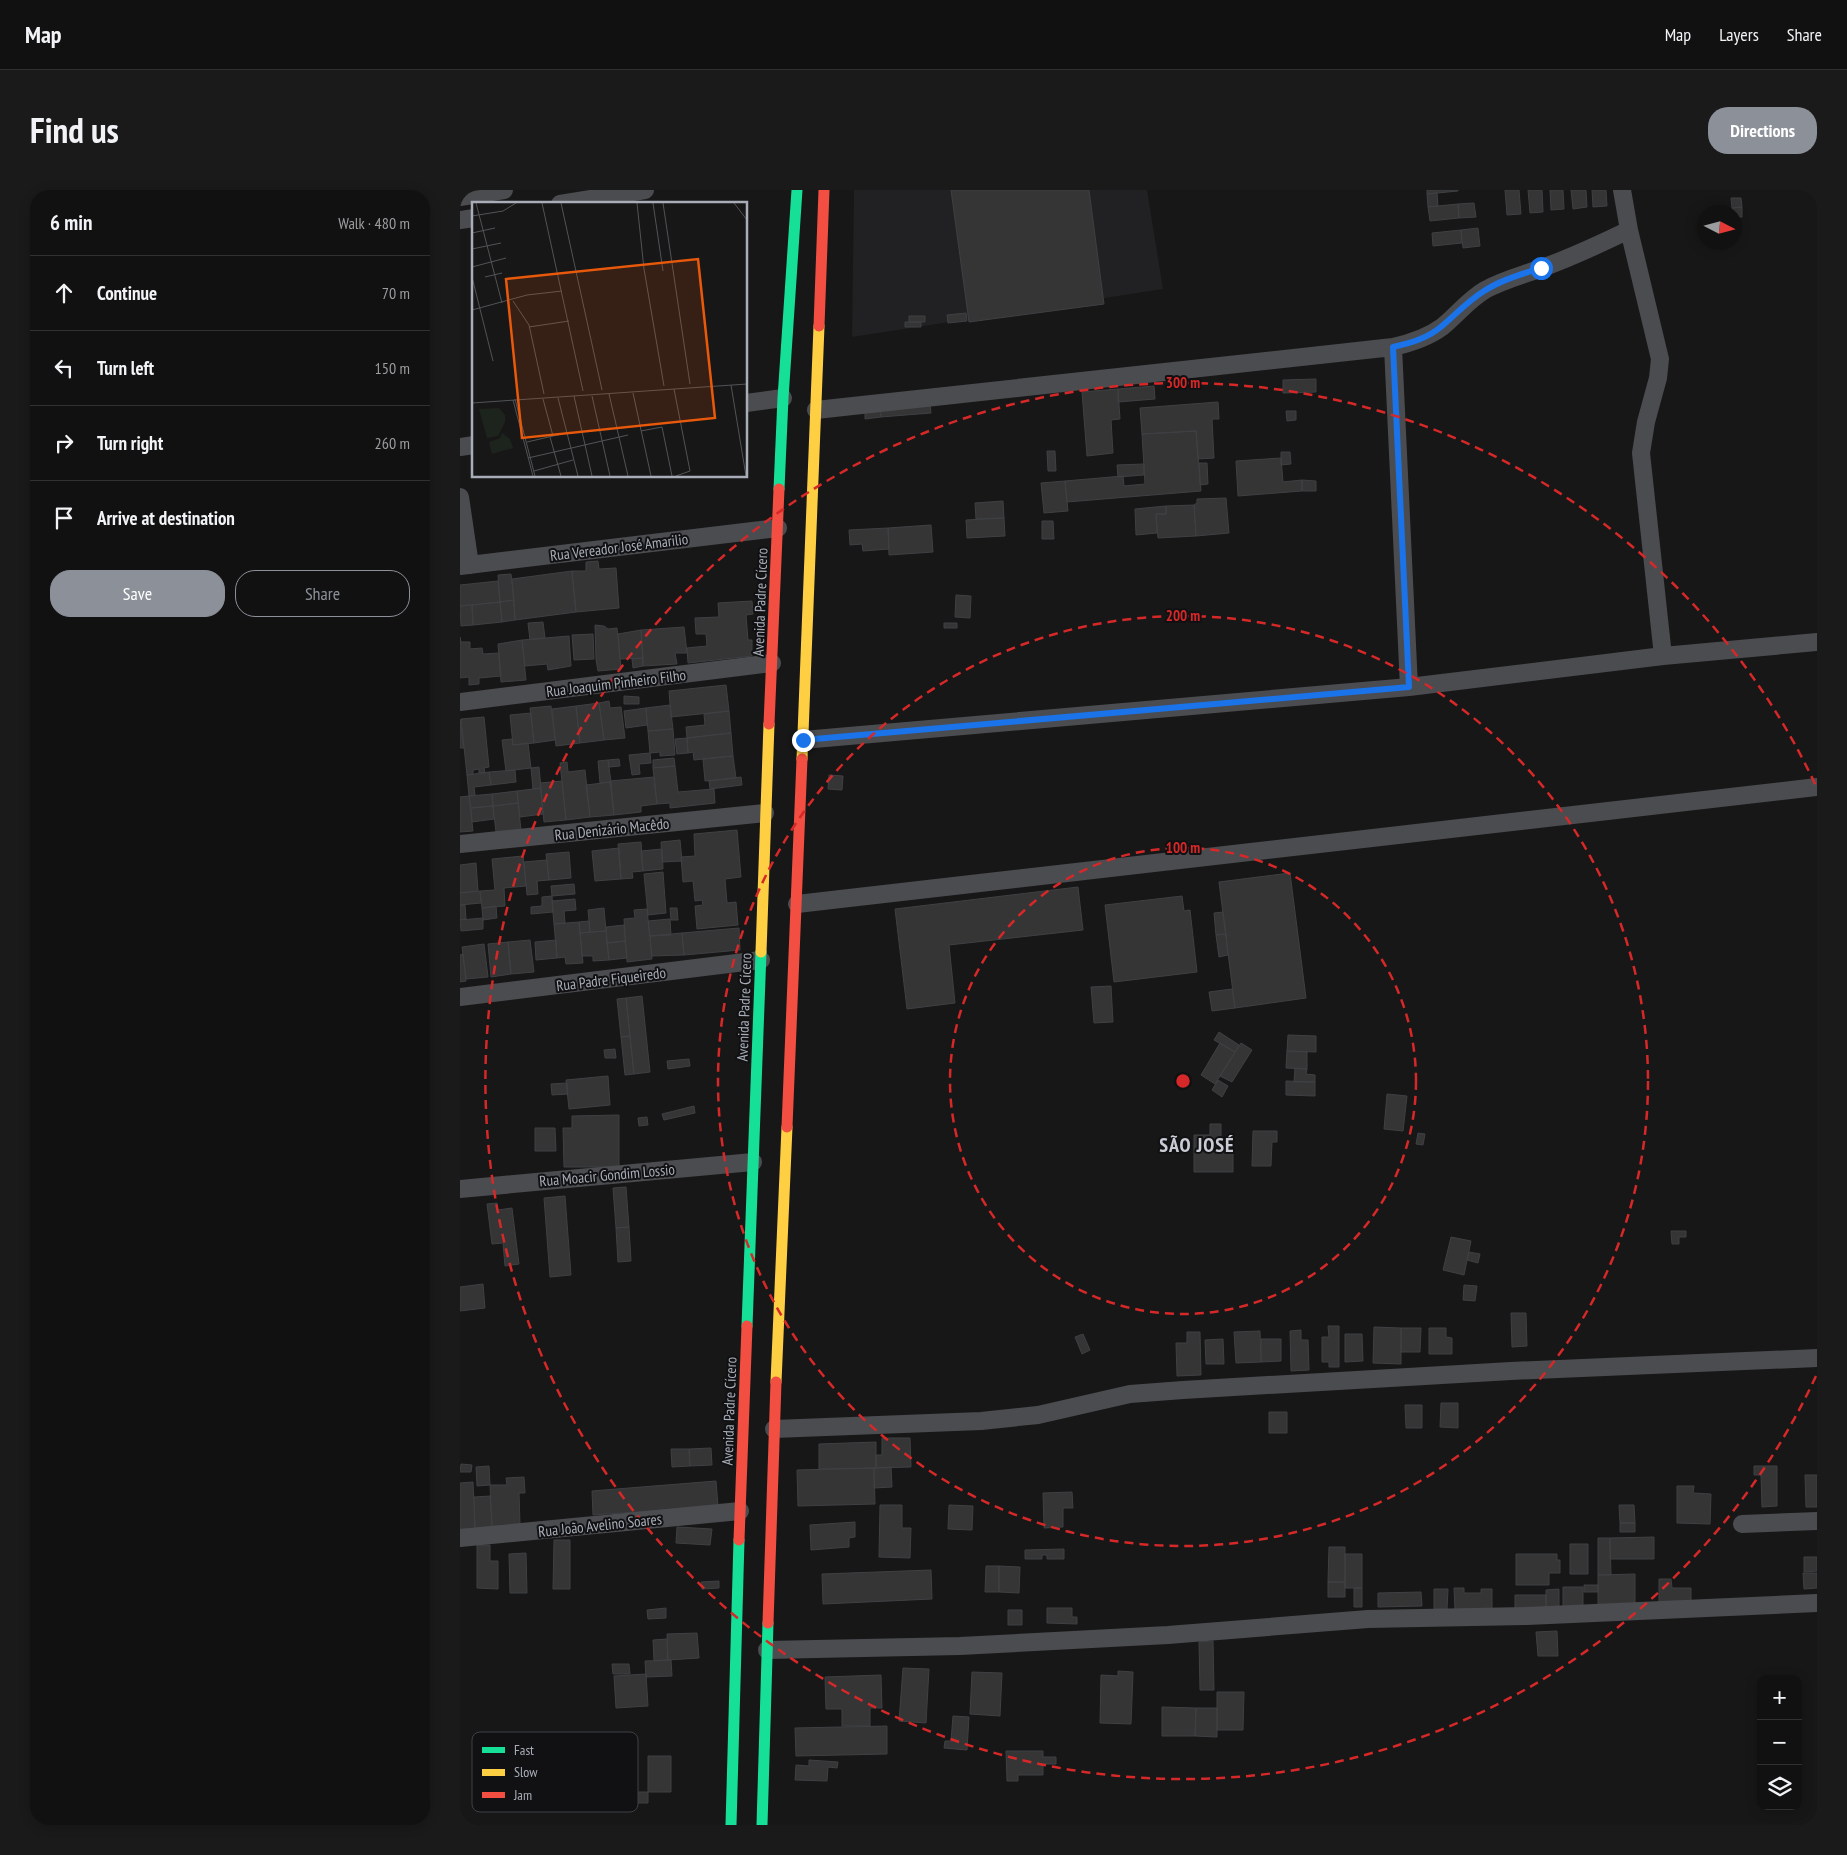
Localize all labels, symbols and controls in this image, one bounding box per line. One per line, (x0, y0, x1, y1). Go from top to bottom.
text: Map (25, 19, 62, 50)
text: Map (1665, 23, 1691, 46)
text: Layers (1719, 23, 1759, 46)
text: Share (1787, 23, 1822, 46)
text: Find us (30, 107, 119, 153)
button: Directions (1708, 107, 1817, 154)
inset map (472, 202, 748, 478)
north arrow (1697, 205, 1742, 250)
text: 6 min (50, 209, 92, 236)
text: Walk · 480 m (338, 213, 410, 233)
route start (1530, 257, 1553, 280)
icon: ahead (50, 279, 78, 307)
text: Continue (97, 281, 157, 305)
text: 70 m (382, 283, 410, 303)
icon: left (50, 354, 78, 382)
text: Turn left (97, 356, 154, 380)
text: 150 m (375, 358, 410, 378)
text: 300 m (1166, 373, 1200, 392)
icon: right (50, 429, 78, 457)
text: Turn right (97, 431, 163, 455)
text: 260 m (375, 433, 410, 453)
icon: arrive (50, 504, 78, 532)
text: Arrive at destination (97, 506, 235, 530)
street label: Rua Vereador José Amarilio (549, 529, 689, 565)
street label: Avenida Padre Cícero (749, 547, 771, 657)
button: Save (50, 570, 225, 617)
button: Share (235, 570, 410, 617)
text: 200 m (1166, 606, 1200, 625)
street label: Rua Joaquim Pinheiro Filho (545, 665, 687, 701)
route end (792, 729, 815, 752)
street label: Rua Denizário Macêdo (554, 814, 670, 844)
text: 100 m (1166, 838, 1200, 857)
street label: Avenida Padre Cícero (733, 952, 755, 1062)
street label: Rua Padre Fiqueiredo (555, 963, 667, 995)
centre of rings (1174, 1072, 1192, 1090)
district label: SÃO JOSÉ (1159, 1132, 1235, 1158)
street label: Rua Moacir Gondim Lossio (538, 1160, 676, 1190)
street label: Avenida Padre Cícero (718, 1356, 740, 1466)
street label: Rua João Avelino Soares (537, 1509, 663, 1541)
map controls (1757, 1675, 1802, 1810)
button: + (1757, 1675, 1802, 1720)
button: − (1757, 1720, 1802, 1765)
legend (472, 1732, 638, 1812)
text: Fast (514, 1741, 534, 1759)
text: Slow (514, 1763, 538, 1781)
button: layers (1757, 1765, 1802, 1810)
text: Jam (513, 1786, 532, 1804)

